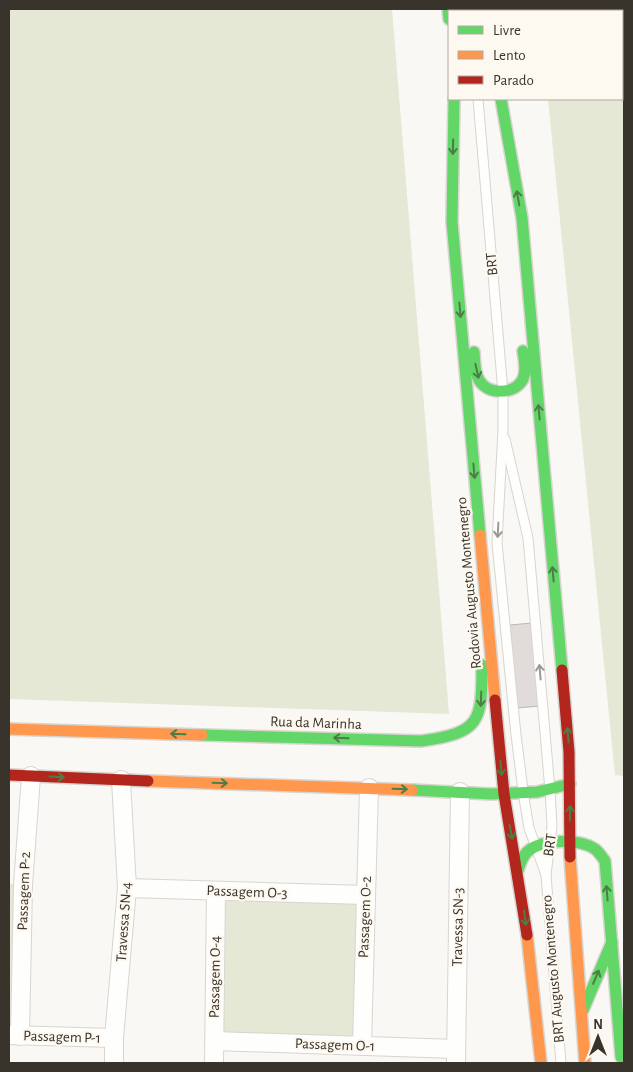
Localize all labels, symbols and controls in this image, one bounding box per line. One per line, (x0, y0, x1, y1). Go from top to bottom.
legend (448, 10, 623, 100)
text: Livre (493, 23, 521, 38)
text: Lento (493, 48, 526, 63)
text: Parado (493, 73, 534, 88)
one-way arrow (448, 139, 458, 155)
one-way arrow (513, 190, 523, 206)
street label: BRT (483, 251, 500, 276)
one-way arrow (455, 301, 465, 317)
one-way arrow (473, 363, 482, 379)
one-way arrow (534, 404, 544, 420)
one-way arrow (470, 463, 479, 479)
street label: Rodovia Augusto Montenegro (454, 496, 484, 670)
one-way arrow (493, 522, 502, 538)
one-way arrow (549, 566, 558, 582)
one-way arrow (535, 664, 545, 680)
one-way arrow (476, 690, 486, 707)
street label: Rua da Marinha (270, 714, 362, 732)
one-way arrow (563, 728, 573, 744)
one-way arrow (170, 729, 186, 738)
one-way arrow (333, 734, 349, 743)
one-way arrow (496, 760, 506, 776)
one-way arrow (49, 772, 65, 782)
one-way arrow (212, 778, 228, 788)
one-way arrow (391, 784, 407, 794)
one-way arrow (565, 805, 575, 822)
one-way arrow (507, 823, 516, 839)
street label: BRT (541, 832, 559, 858)
street label: Passagem P-2 (15, 851, 33, 931)
street label: Passagem O-2 (356, 876, 374, 958)
street label: Travessa SN-4 (114, 882, 134, 962)
street label: Passagem O-3 (206, 883, 288, 901)
one-way arrow (603, 885, 612, 901)
street label: Travessa SN-3 (450, 887, 466, 967)
street label: BRT Augusto Montenegro (539, 894, 567, 1044)
one-way arrow (520, 910, 530, 926)
street label: Passagem O-4 (207, 936, 223, 1018)
one-way arrow (592, 970, 602, 985)
north arrow (573, 1012, 623, 1062)
text: N (593, 1018, 603, 1032)
street label: Passagem P-1 (23, 1028, 101, 1046)
street label: Passagem O-1 (295, 1036, 375, 1054)

